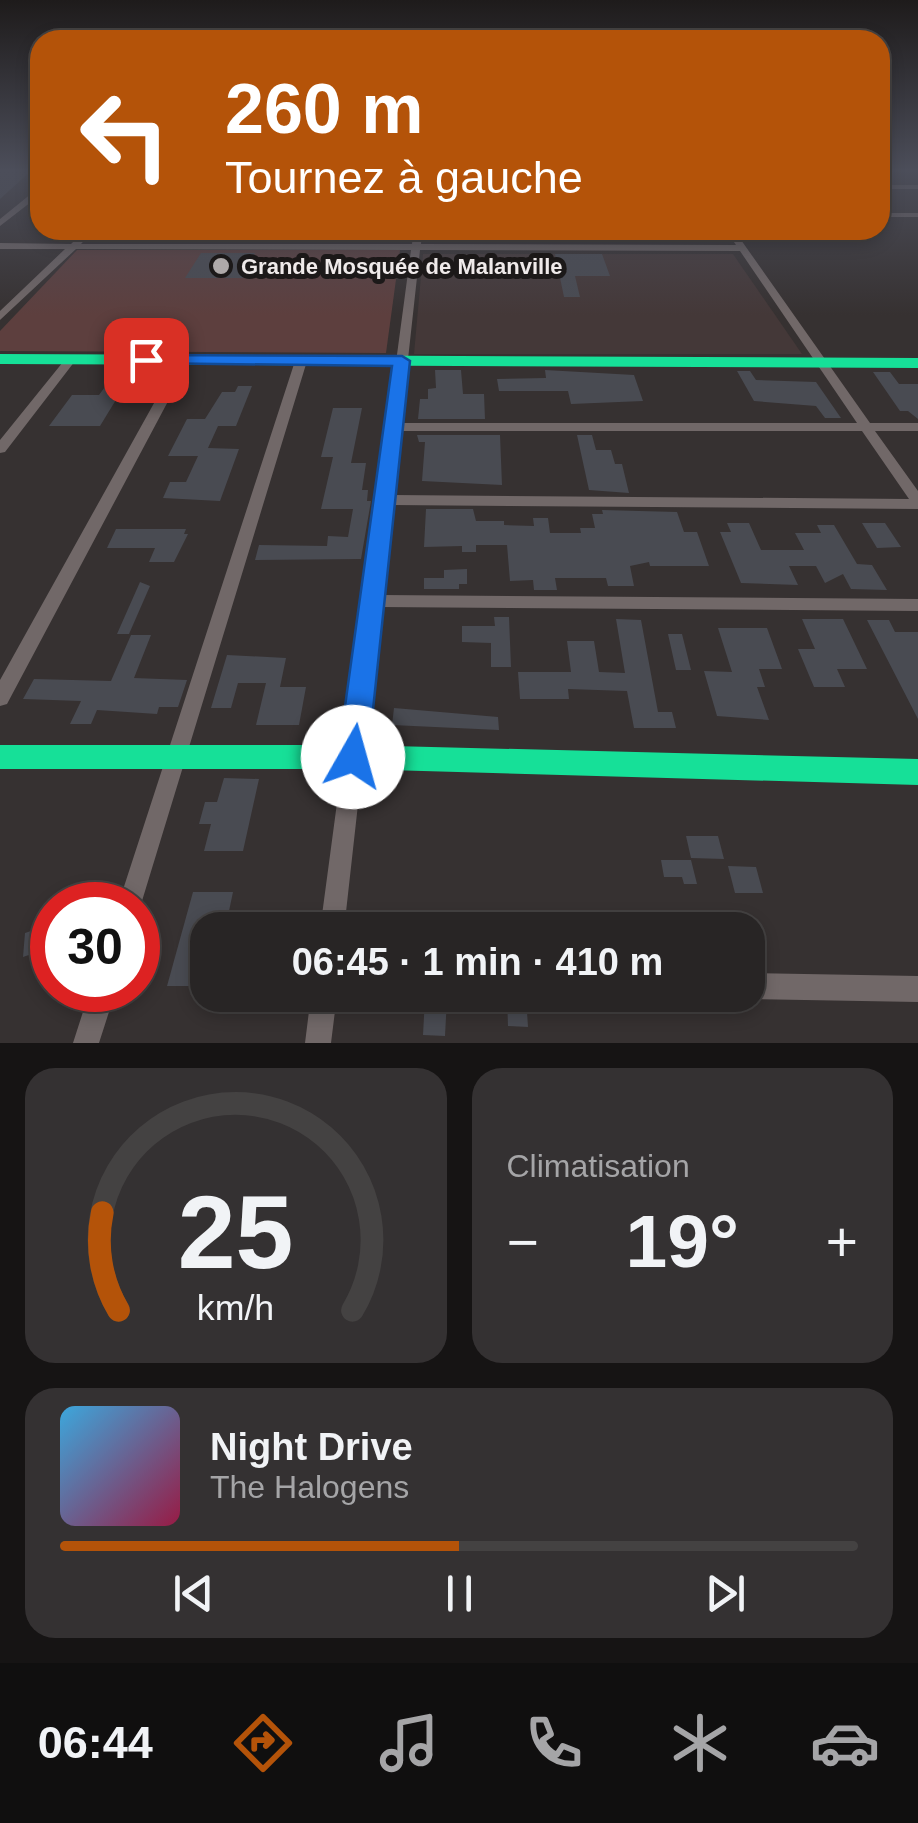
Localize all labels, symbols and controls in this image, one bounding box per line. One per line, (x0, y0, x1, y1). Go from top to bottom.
icon: left (60, 70, 190, 200)
text: 260 m (225, 70, 423, 148)
text: Tournez à gauche (225, 152, 583, 203)
place label: Grande Mosquée de Malanville (241, 254, 563, 279)
marker: Grande Mosquée de Malanville (210, 255, 232, 277)
pin (104, 318, 189, 403)
icon: arrive (119, 333, 174, 388)
position arrow (301, 705, 405, 809)
speed limit sign: 30 (30, 882, 160, 1012)
text: 06:45 · 1 min · 410 m (292, 941, 663, 983)
text: Climatisation (507, 1148, 690, 1184)
text: 25 (178, 1174, 294, 1290)
text: 19° (626, 1199, 739, 1283)
text: − (507, 1211, 539, 1273)
text: + (826, 1211, 858, 1273)
text: km/h (197, 1288, 274, 1328)
text: Night Drive (210, 1426, 413, 1468)
text: The Halogens (210, 1469, 409, 1505)
icon: previous (166, 1566, 221, 1621)
icon: pause (432, 1566, 487, 1621)
icon: next (698, 1566, 753, 1621)
icon: directions (228, 1708, 298, 1778)
icon: music (374, 1708, 444, 1778)
icon: phone (519, 1708, 589, 1778)
icon: climate (665, 1708, 735, 1778)
icon: car (810, 1708, 880, 1778)
text: 06:44 (38, 1717, 153, 1768)

